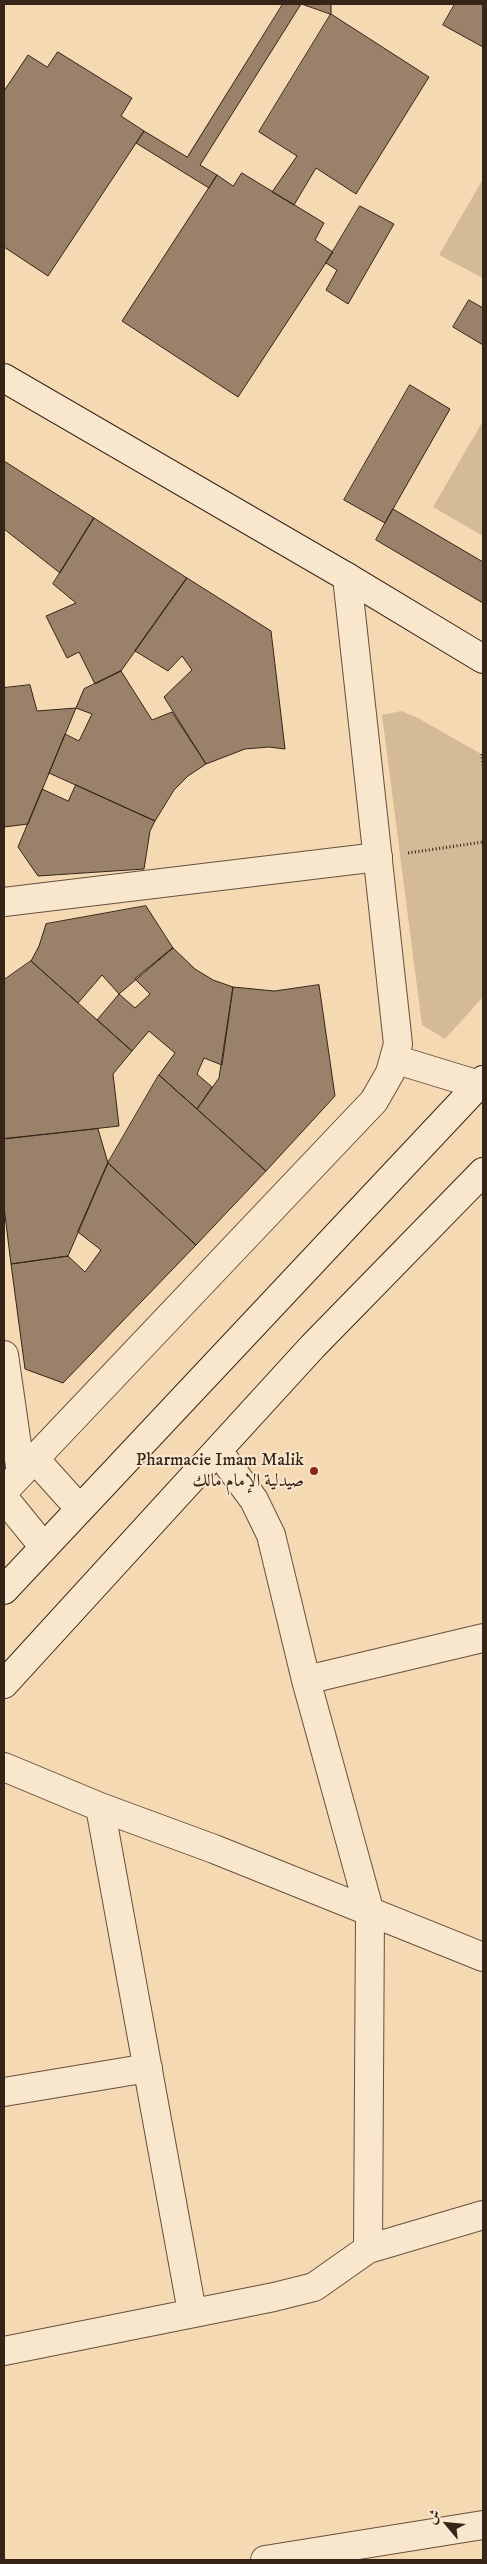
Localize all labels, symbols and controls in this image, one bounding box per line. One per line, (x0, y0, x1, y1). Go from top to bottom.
place label: Pharmacie Imam Malik صيدلية الإمام مالك (136, 1450, 304, 1492)
marker: Pharmacie Imam Malik صيدلية الإمام مالك (308, 1465, 320, 1477)
north arrow (422, 2499, 472, 2549)
text: ش (423, 2507, 445, 2527)

